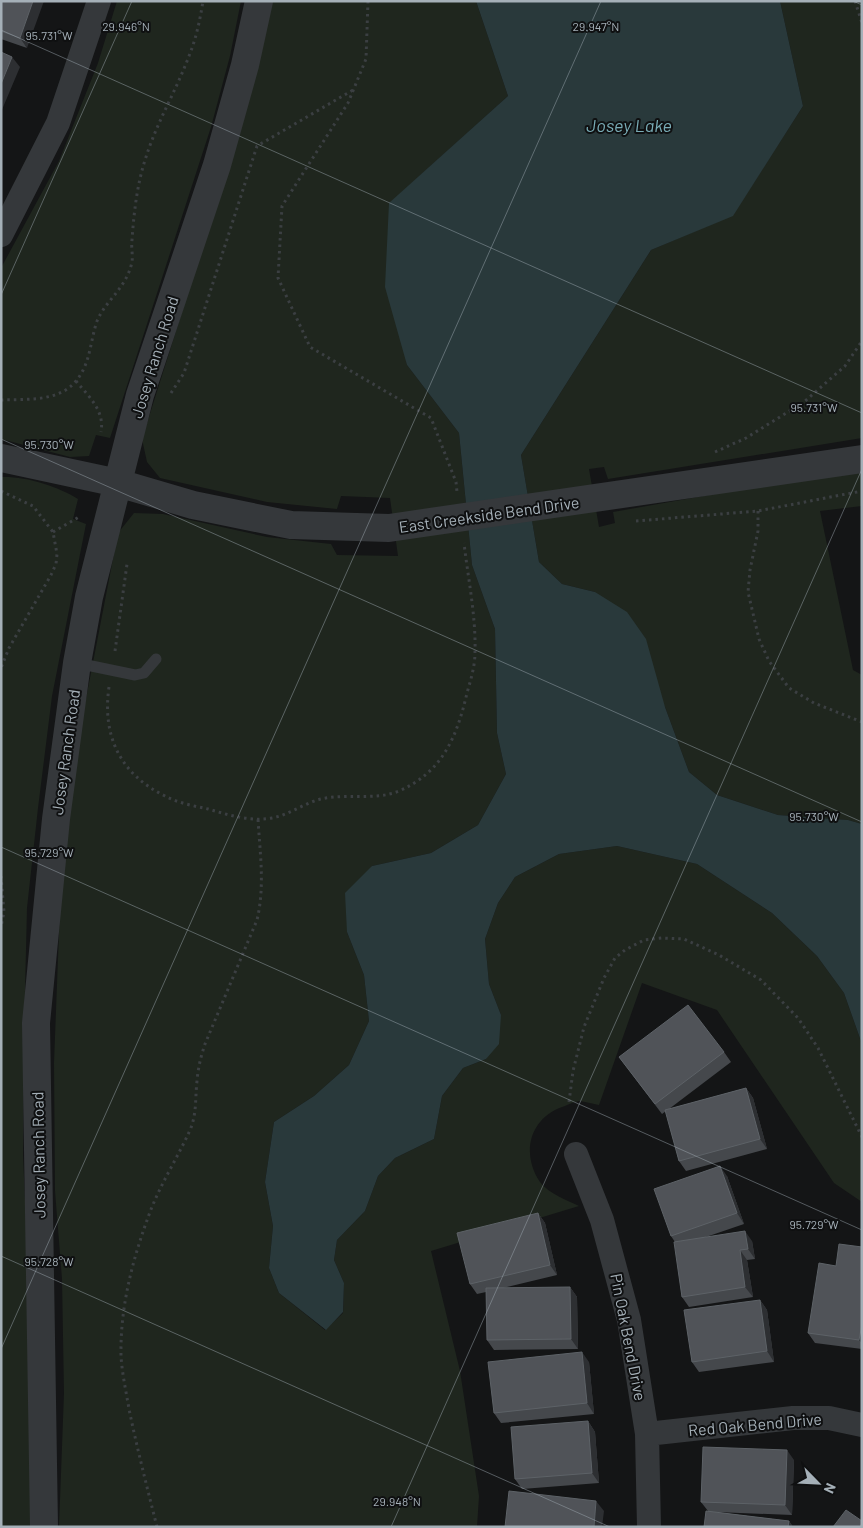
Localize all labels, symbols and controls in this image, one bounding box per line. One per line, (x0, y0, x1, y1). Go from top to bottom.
text: 29.946°N (102, 19, 150, 33)
text: 29.947°N (573, 19, 619, 33)
text: 95.731°W (26, 28, 73, 42)
water label: Josey Lake (586, 114, 672, 136)
street label: Josey Ranch Road (126, 294, 182, 420)
text: 95.731°W (791, 400, 838, 414)
text: 95.730°W (24, 437, 74, 451)
street label: East Creekside Bend Drive (398, 492, 580, 536)
street label: Josey Ranch Road (47, 688, 83, 816)
text: 95.730°W (789, 809, 839, 823)
text: 95.729°W (24, 845, 74, 859)
street label: Josey Ranch Road (27, 1092, 49, 1218)
text: 95.729°W (789, 1217, 839, 1231)
text: 95.728°W (24, 1254, 74, 1268)
street label: Pin Oak Bend Drive (607, 1272, 651, 1402)
street label: Red Oak Bend Drive (687, 1409, 823, 1439)
north arrow (793, 1458, 843, 1508)
text: N (821, 1481, 840, 1496)
text: 29.948°N (373, 1494, 421, 1508)

